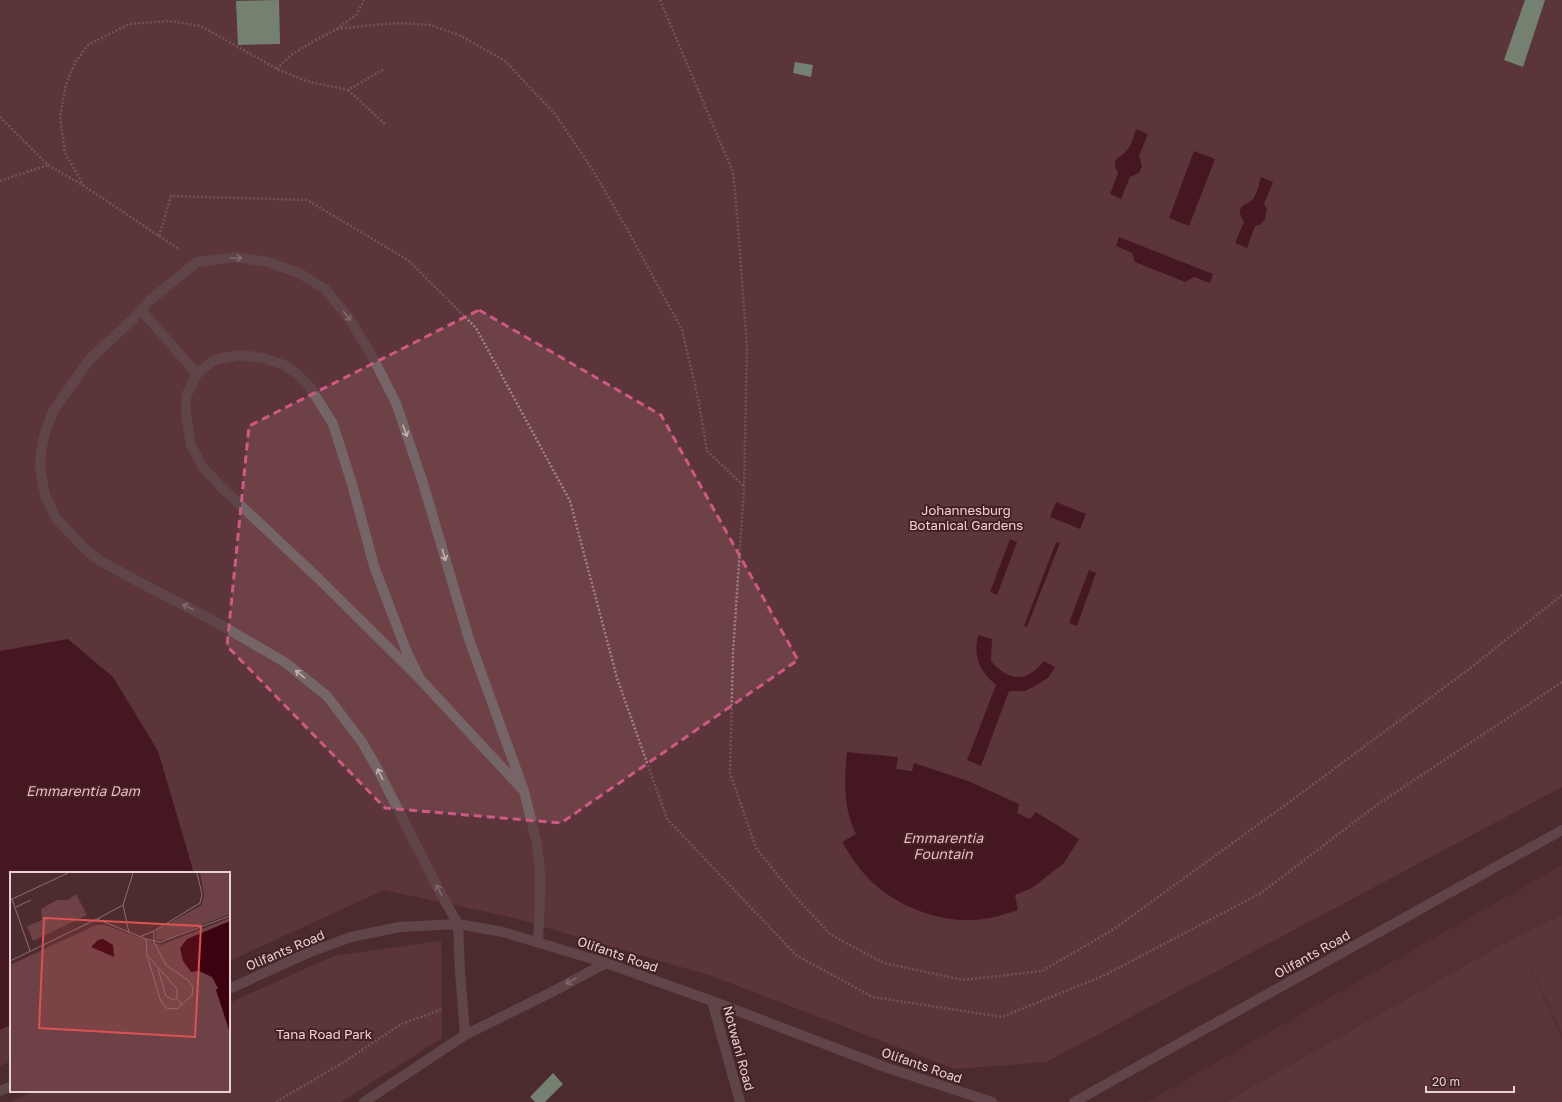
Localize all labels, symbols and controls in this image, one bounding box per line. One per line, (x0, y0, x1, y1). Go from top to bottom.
one-way arrow (229, 254, 242, 262)
one-way arrow (342, 310, 351, 321)
one-way arrow (402, 425, 409, 438)
park label: Johannesburg Botanical Gardens (909, 502, 1023, 533)
one-way arrow (441, 548, 448, 561)
one-way arrow (182, 603, 194, 610)
one-way arrow (294, 669, 305, 678)
one-way arrow (376, 768, 383, 780)
water label: Emmarentia Dam (26, 782, 141, 799)
water label: Emmarentia Fountain (903, 829, 984, 862)
inset map (10, 872, 230, 1092)
one-way arrow (435, 884, 442, 896)
street label: Olifants Road (243, 926, 327, 974)
street label: Olifants Road (1271, 927, 1353, 981)
street label: Olifants Road (576, 933, 660, 975)
one-way arrow (565, 978, 577, 986)
street label: Notwani Road (720, 1004, 758, 1092)
park label: Tana Road Park (276, 1026, 373, 1042)
street label: Olifants Road (880, 1044, 964, 1086)
scale bar (1426, 1068, 1514, 1094)
text: 20 m (1432, 1074, 1460, 1089)

